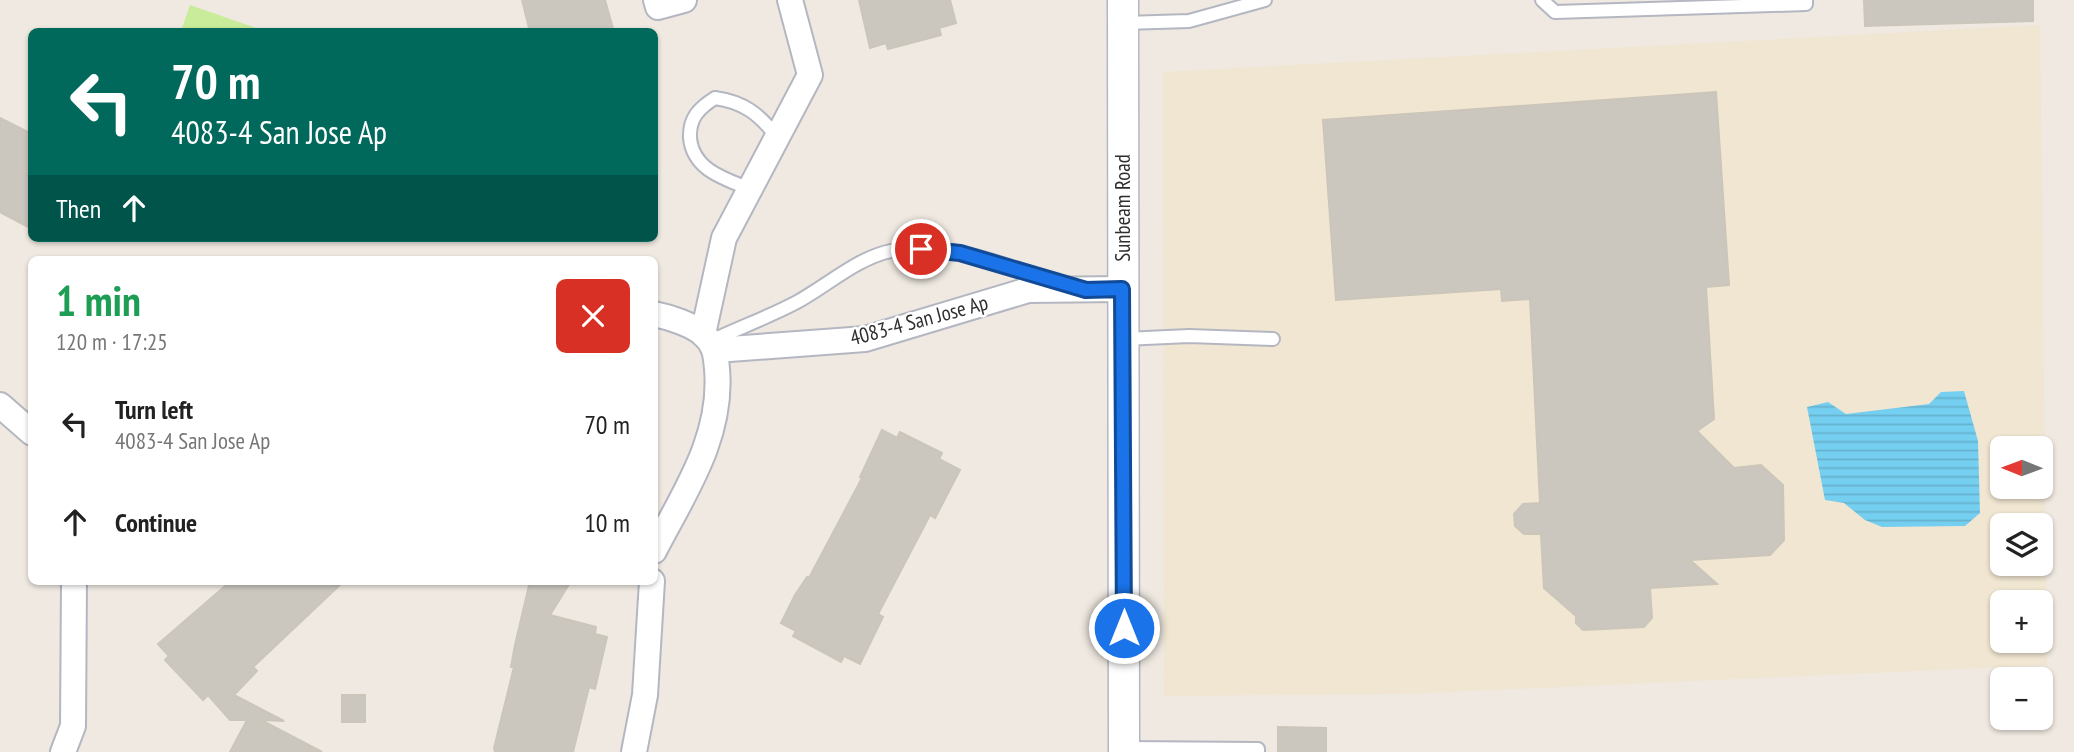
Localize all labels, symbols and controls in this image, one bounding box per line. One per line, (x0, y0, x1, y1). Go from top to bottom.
text: 70 m (171, 49, 260, 113)
icon: left (56, 56, 147, 147)
text: 4083-4 San Jose Ap (171, 111, 387, 153)
street label: Sunbeam Road (1109, 154, 1136, 262)
icon: ahead (115, 189, 153, 227)
text: Then (56, 192, 101, 225)
pin (891, 219, 951, 279)
icon: arrive (902, 230, 940, 268)
text: 1 min (56, 273, 141, 328)
button: close (556, 279, 630, 353)
street label: 4083-4 San Jose Ap (847, 289, 991, 351)
text: 120 m · 17:25 (56, 327, 168, 356)
text: Turn left (115, 393, 193, 426)
icon: left (56, 405, 94, 443)
text: 70 m (584, 408, 630, 441)
text: 4083-4 San Jose Ap (115, 426, 270, 455)
north arrow (1990, 436, 2053, 499)
map controls (1990, 436, 2053, 730)
icon: ahead (56, 503, 94, 541)
text: Continue (115, 506, 197, 539)
text: 10 m (584, 506, 630, 539)
button: layers (1990, 513, 2053, 576)
button: + (1990, 590, 2053, 653)
position arrow (1087, 591, 1161, 665)
button: − (1990, 667, 2053, 730)

